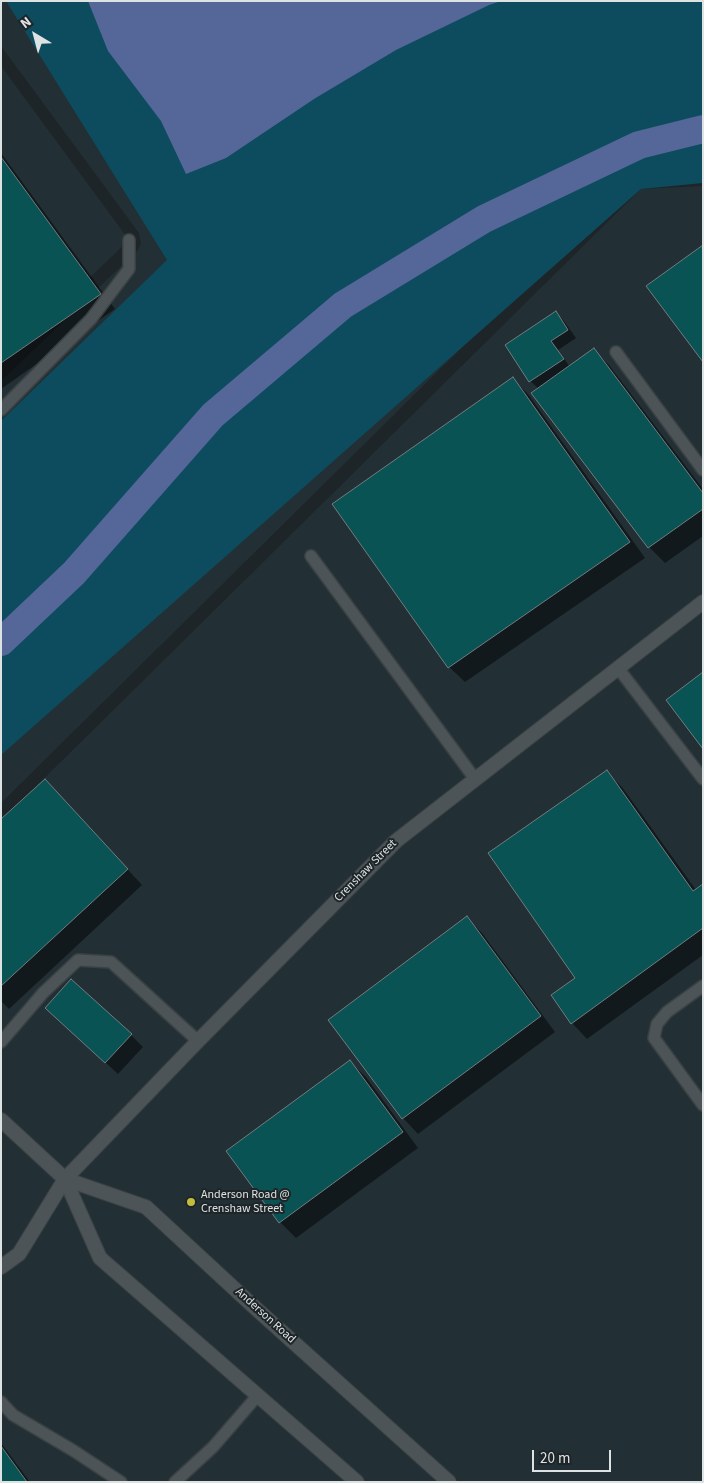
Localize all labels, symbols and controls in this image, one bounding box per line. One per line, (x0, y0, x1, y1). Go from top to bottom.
north arrow (10, 10, 60, 60)
text: N (16, 12, 36, 34)
street label: Crenshaw Street (332, 837, 400, 905)
place label: Anderson Road @ Crenshaw Street (201, 1188, 290, 1216)
marker: Anderson Road @ Crenshaw Street (185, 1196, 197, 1208)
street label: Anderson Road (232, 1285, 298, 1347)
scale bar (534, 1440, 613, 1472)
text: 20 m (540, 1448, 570, 1469)

